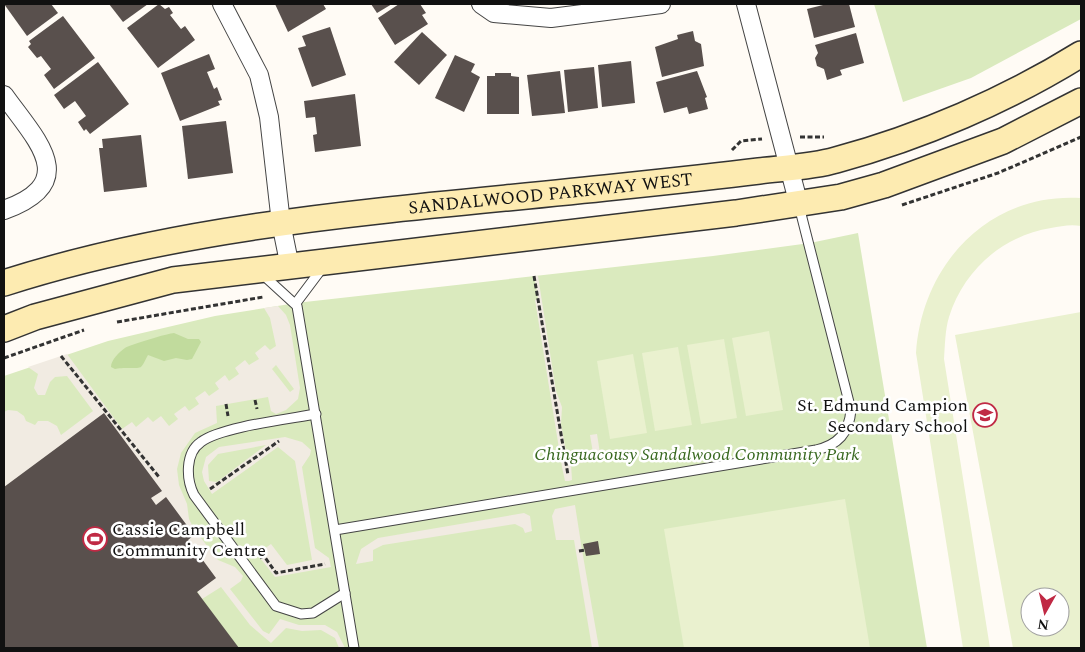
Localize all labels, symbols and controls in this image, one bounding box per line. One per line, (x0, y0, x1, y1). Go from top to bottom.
street label: SANDALWOOD PARKWAY WEST (407, 166, 694, 222)
place label: St. Edmund Campion Secondary School (797, 392, 968, 440)
school or university icon: St. Edmund Campion Secondary School (972, 402, 998, 428)
park label: Chinguacousy Sandalwood Community Park (534, 441, 860, 468)
place label: Cassie Campbell Community Centre (112, 516, 266, 564)
sports icon: Cassie Campbell Community Centre (82, 526, 108, 552)
north arrow (1020, 587, 1070, 637)
text: N (1036, 613, 1050, 636)

